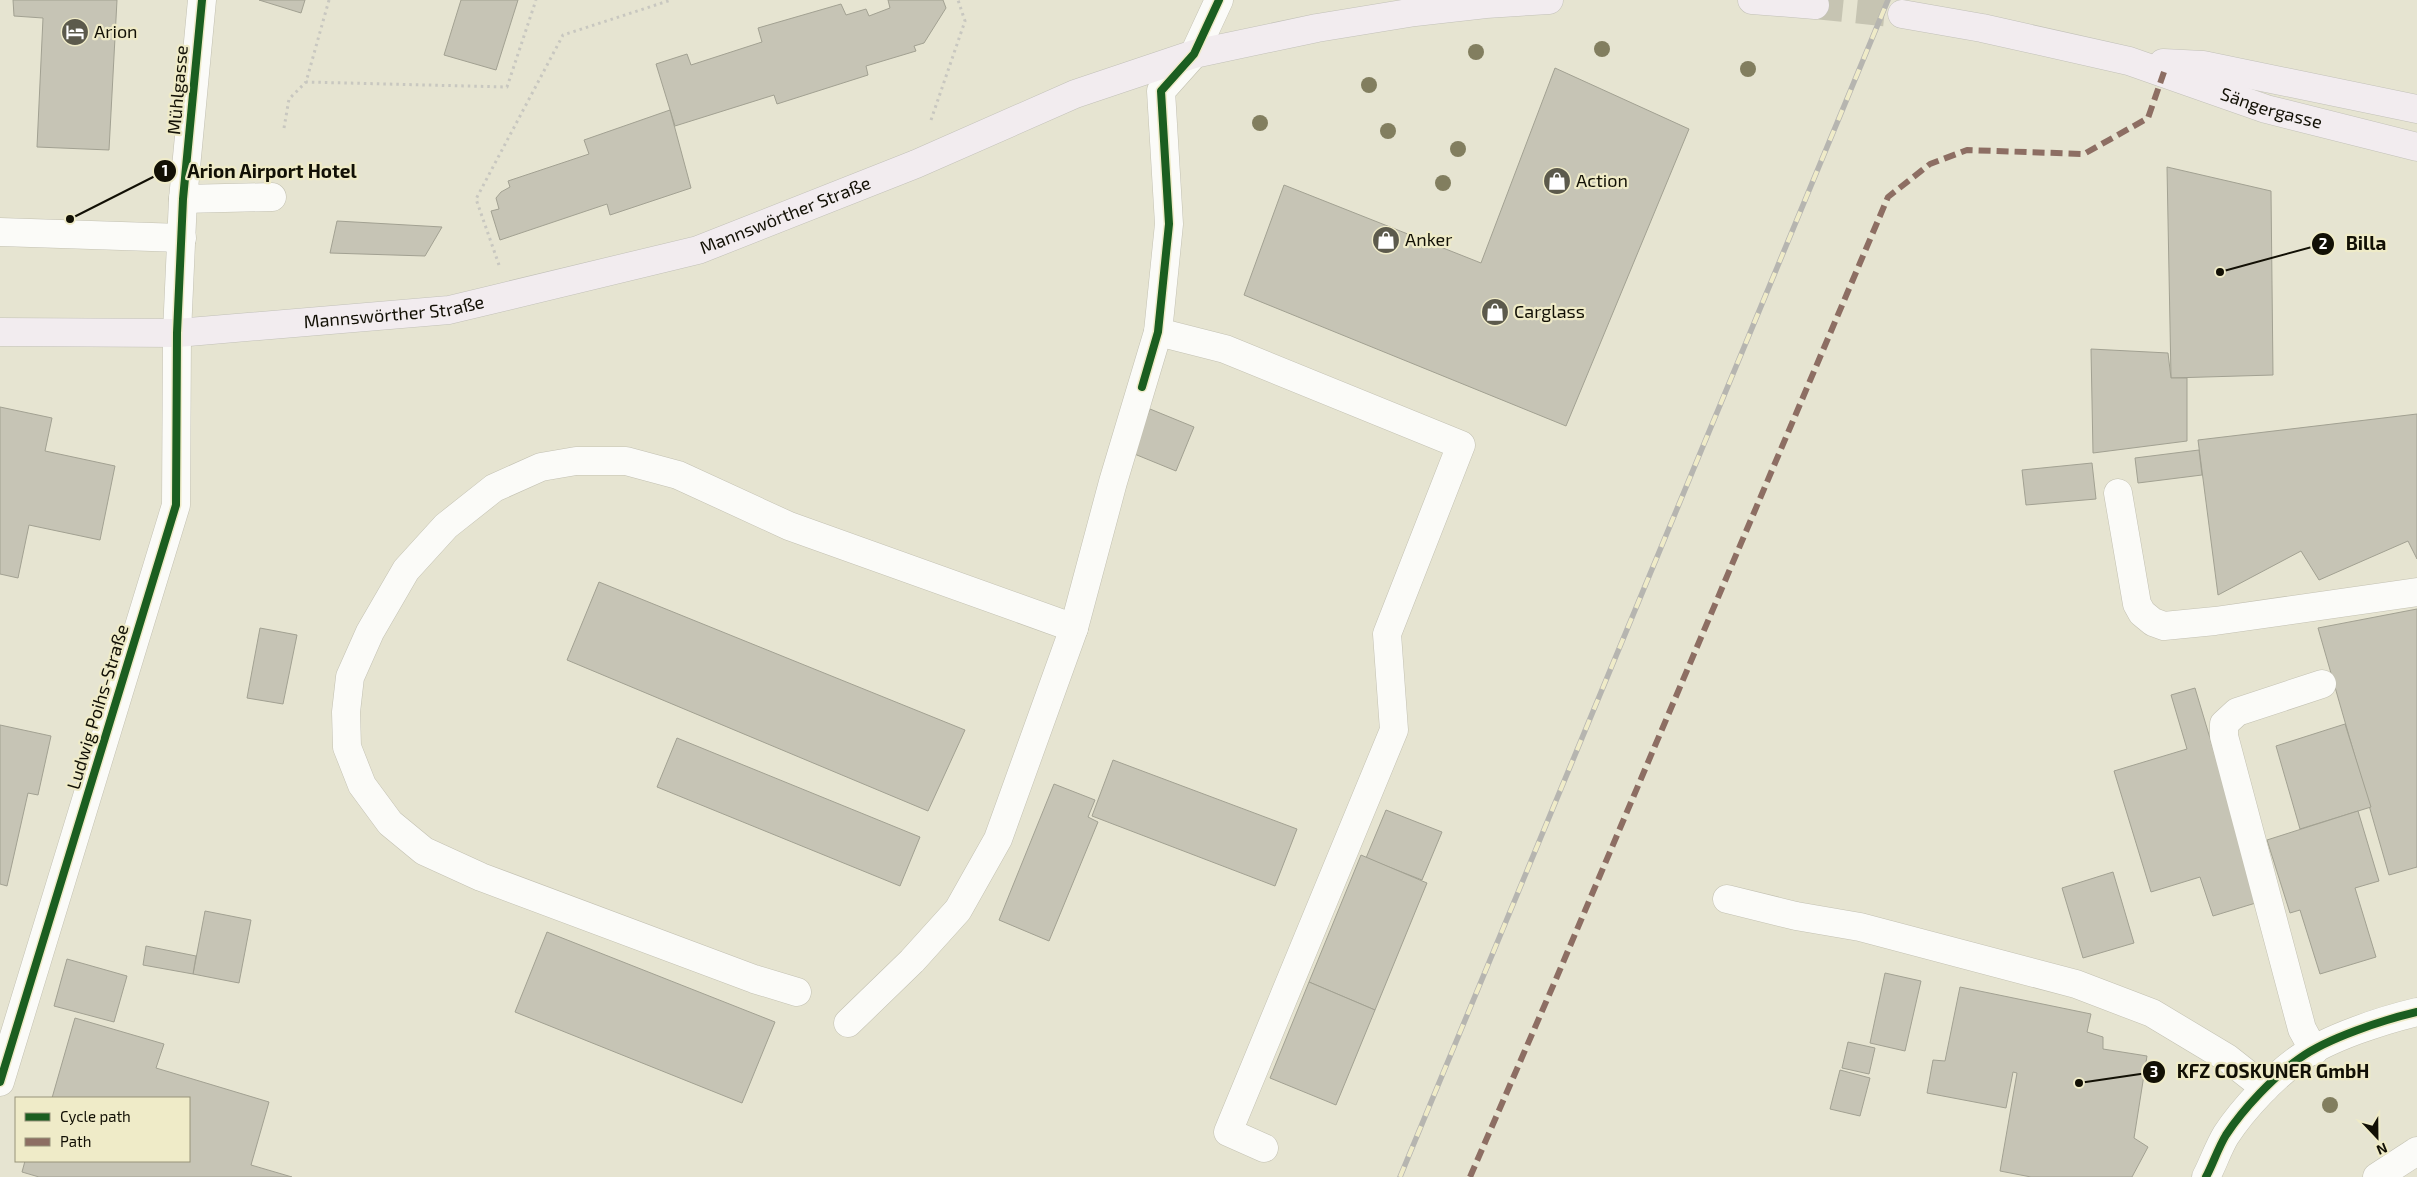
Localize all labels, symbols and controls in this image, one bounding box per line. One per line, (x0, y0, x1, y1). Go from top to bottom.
hotel icon: Arion (60, 17, 90, 47)
place label: Arion (94, 20, 138, 42)
street label: Mühlgasse (162, 44, 192, 136)
street label: Sängergasse (2218, 82, 2325, 133)
callout: Arion Airport Hotel (152, 154, 367, 188)
text: Arion Airport Hotel (187, 159, 357, 182)
text: 1 (162, 161, 168, 179)
shop icon: Action (1542, 166, 1572, 196)
place label: Action (1576, 169, 1628, 191)
street label: Mannswörther Straße (696, 171, 874, 258)
shop icon: Anker (1371, 225, 1401, 255)
callout: Billa (2311, 227, 2396, 261)
place label: Anker (1405, 228, 1452, 250)
text: Billa (2346, 231, 2386, 254)
text: 2 (2319, 234, 2328, 252)
street label: Mannswörther Straße (303, 290, 486, 332)
shop icon: Carglass (1480, 297, 1510, 327)
place label: Carglass (1514, 300, 1585, 322)
street label: Ludwig Poihs-Straße (61, 621, 133, 792)
callout: KFZ COSKUNER GmbH (2141, 1055, 2379, 1089)
text: KFZ COSKUNER GmbH (2177, 1059, 2369, 1082)
text: 3 (2150, 1062, 2158, 1080)
legend (15, 1097, 190, 1162)
text: Cycle path (60, 1107, 131, 1125)
north arrow (2352, 1112, 2402, 1162)
text: Path (60, 1132, 91, 1150)
text: N (2374, 1140, 2390, 1159)

